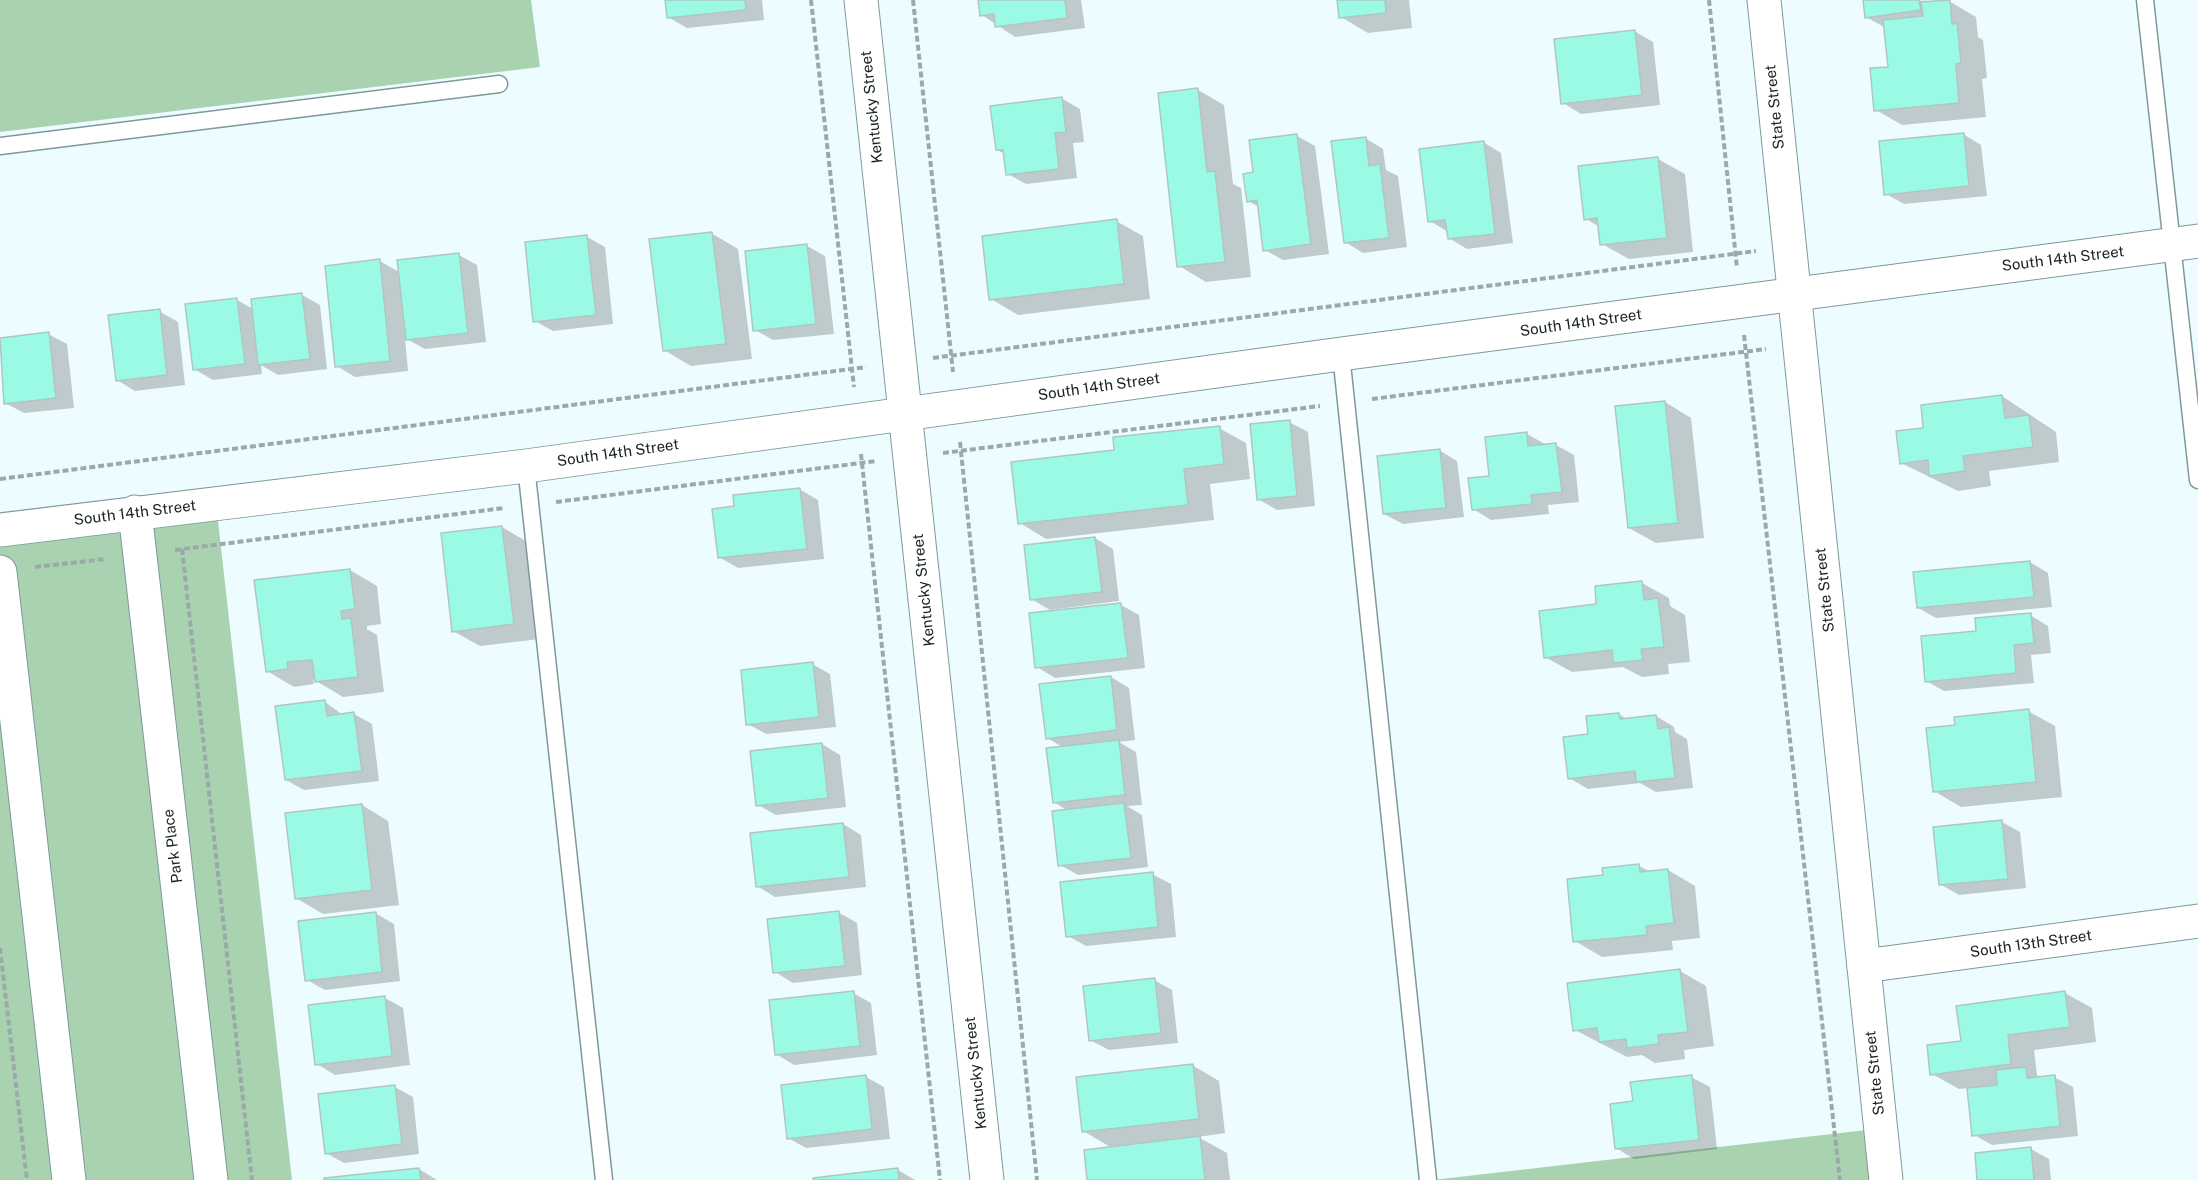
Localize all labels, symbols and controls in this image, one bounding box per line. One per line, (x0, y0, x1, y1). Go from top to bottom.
street label: Kentucky Street (857, 50, 887, 164)
street label: State Street (1762, 64, 1788, 150)
street label: South 14th Street (2001, 243, 2125, 275)
street label: South 14th Street (1519, 306, 1643, 340)
street label: South 14th Street (1037, 370, 1161, 404)
street label: South 14th Street (556, 436, 680, 470)
street label: South 14th Street (73, 497, 197, 529)
street label: Kentucky Street (909, 533, 939, 647)
street label: State Street (1812, 547, 1838, 633)
street label: Park Place (160, 808, 186, 884)
street label: South 13th Street (1969, 927, 2093, 961)
street label: Kentucky Street (961, 1016, 991, 1130)
street label: State Street (1862, 1030, 1888, 1116)

